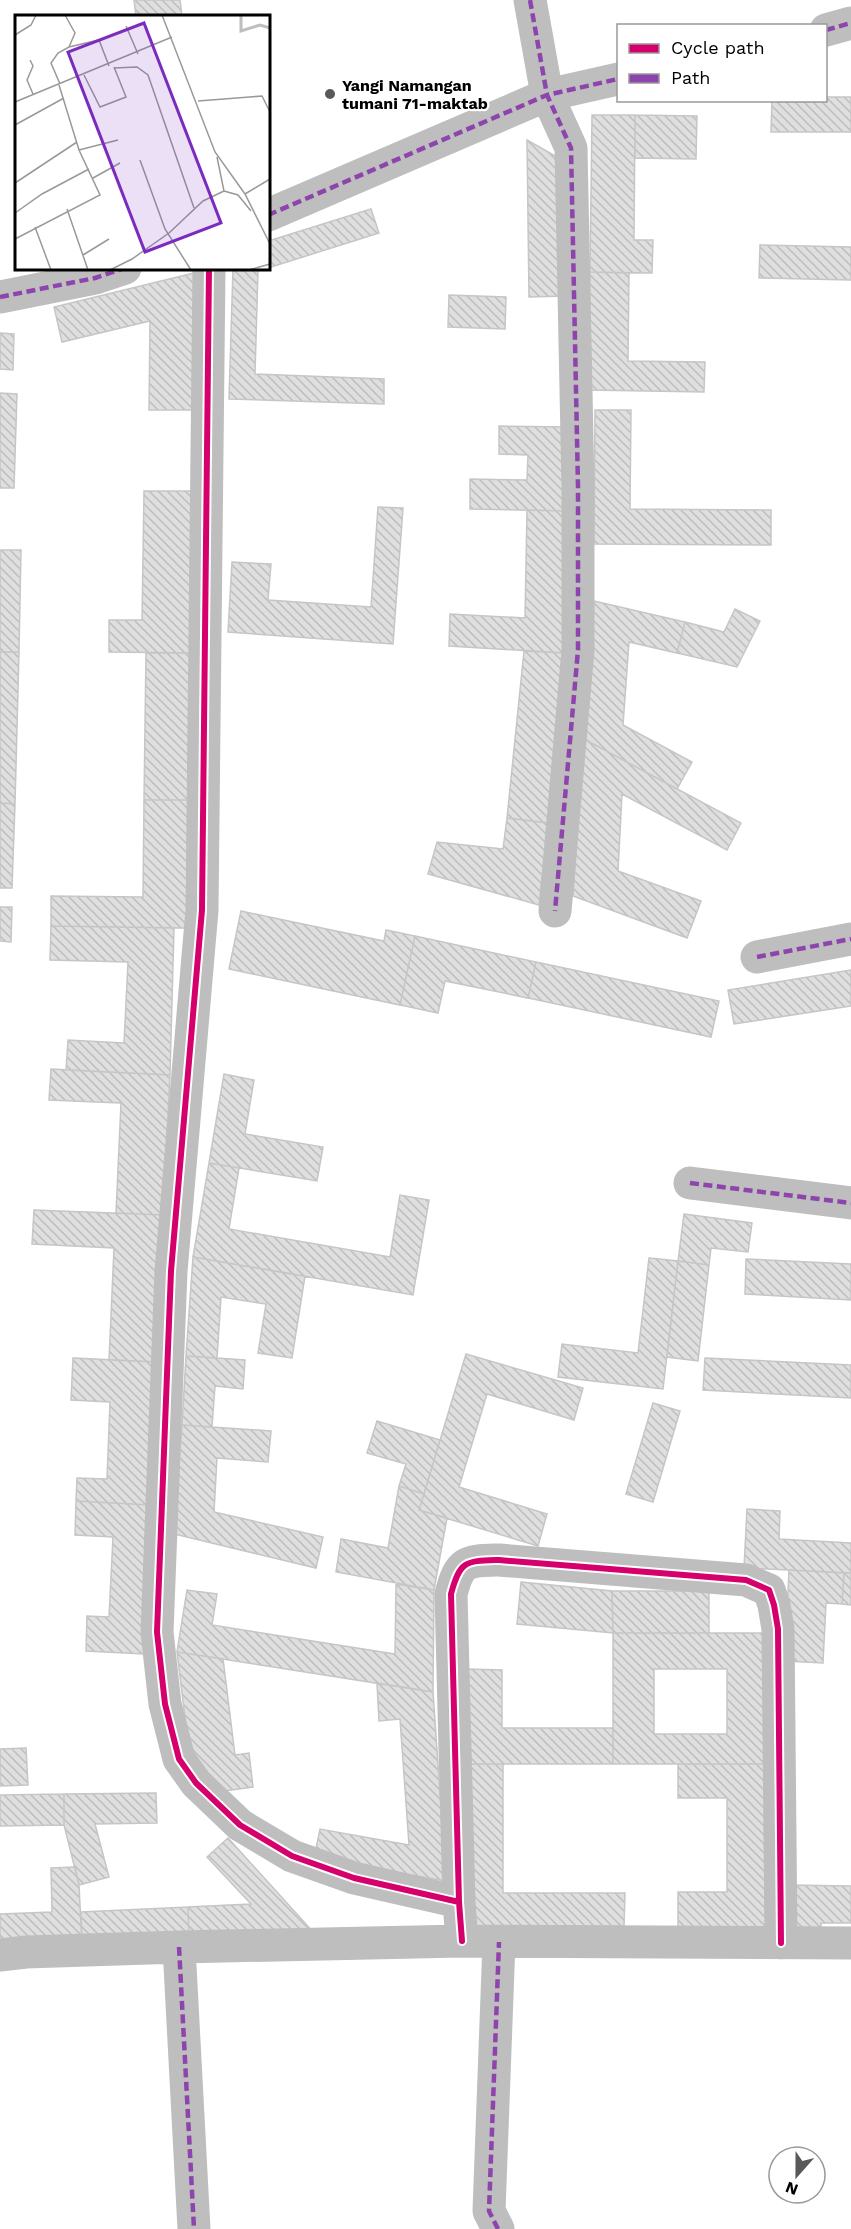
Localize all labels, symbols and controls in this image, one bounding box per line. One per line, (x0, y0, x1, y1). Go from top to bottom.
inset map (15, 15, 270, 270)
legend (617, 24, 827, 102)
text: Cycle path (671, 37, 765, 58)
text: Path (671, 67, 711, 88)
place label: Yangi Namangan tumani 71-maktab (342, 76, 488, 113)
marker: Yangi Namangan tumani 71-maktab (323, 87, 337, 101)
north arrow (767, 2145, 827, 2205)
text: N (783, 2178, 801, 2200)

